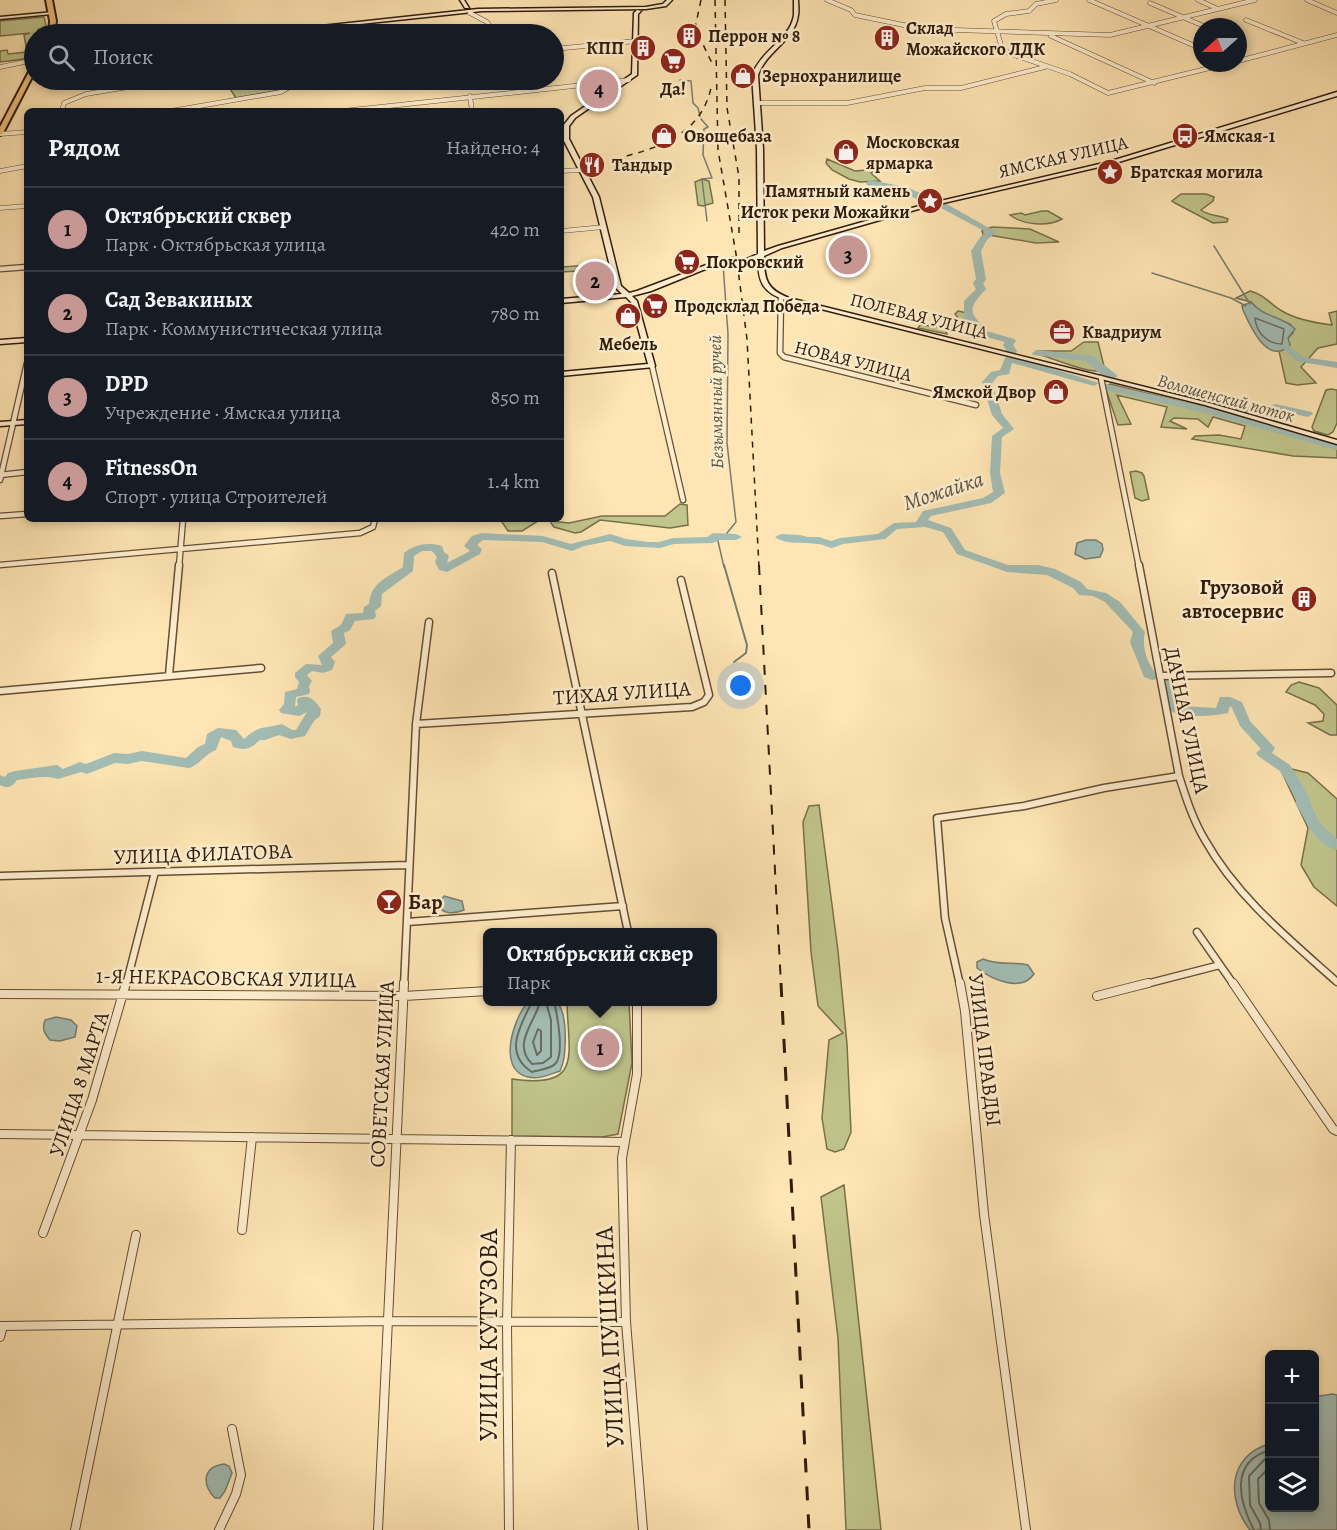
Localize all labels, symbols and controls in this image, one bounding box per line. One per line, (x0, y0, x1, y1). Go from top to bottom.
place label: Склад Можайского ЛДК (906, 16, 1045, 61)
north arrow (1193, 18, 1247, 72)
building icon: Перрон № 8 (674, 21, 704, 51)
building icon: Склад Можайского ЛДК (872, 23, 902, 53)
search box (24, 24, 564, 90)
place label: Перрон № 8 (708, 24, 800, 48)
building icon: КПП (628, 33, 658, 63)
place label: КПП (586, 36, 624, 60)
icon: search (45, 41, 78, 74)
text: Поиск (93, 42, 153, 72)
supermarket icon: Да! (658, 46, 688, 76)
shop icon: Зернохранилище (728, 61, 758, 91)
place label: Зернохранилище (762, 64, 901, 88)
pin: 4 (580, 66, 618, 112)
place label: Да! (660, 77, 686, 101)
shop icon: Овощебаза (649, 121, 679, 151)
bus stop icon: Ямская-1 (1170, 121, 1200, 151)
place label: Овощебаза (684, 124, 772, 148)
place label: Ямская-1 (1204, 124, 1276, 148)
text: Рядом (48, 130, 120, 165)
place label: Московская ярмарка (866, 130, 960, 175)
street label: ЯМСКАЯ УЛИЦА (996, 130, 1130, 184)
text: Найдено: 4 (446, 134, 540, 161)
shop icon: Московская ярмарка (831, 137, 861, 167)
restaurant icon: Тандыр (577, 150, 607, 180)
place label: Тандыр (612, 153, 673, 177)
place icon: Братская могила (1095, 157, 1125, 187)
place label: Братская могила (1130, 160, 1264, 184)
place label: Памятный камень Исток реки Можайки (741, 179, 911, 224)
place icon: Памятный камень Исток реки Можайки (915, 186, 945, 216)
text: Октябрьский сквер (105, 201, 291, 231)
text: 1 (64, 216, 71, 243)
text: 420 m (490, 216, 540, 243)
text: Парк · Октябрьская улица (105, 231, 326, 258)
pin: 3 (828, 232, 868, 278)
supermarket icon: Покровский (672, 247, 702, 277)
place label: Покровский (706, 250, 804, 274)
pin: 2 (576, 258, 614, 304)
text: Сад Зевакиных (105, 285, 253, 315)
street label: ПОЛЕВАЯ УЛИЦА (848, 287, 991, 345)
supermarket icon: Продсклад Победа (640, 291, 670, 321)
place label: Продсклад Победа (674, 294, 820, 318)
text: 2 (63, 300, 72, 327)
text: 780 m (491, 300, 540, 327)
shop icon: Мебель (613, 301, 643, 331)
text: Парк · Коммунистическая улица (105, 315, 383, 342)
office icon: Квадриум (1047, 317, 1077, 347)
place label: Квадриум (1082, 320, 1162, 344)
place label: Мебель (599, 332, 658, 356)
water label: Безымянный ручей (703, 335, 729, 469)
street label: НОВАЯ УЛИЦА (792, 335, 915, 387)
water label: Волошенский поток (1155, 368, 1297, 428)
text: DPD (105, 369, 148, 399)
shop icon: Ямской Двор (1041, 377, 1071, 407)
place label: Ямской Двор (933, 380, 1036, 404)
text: 3 (63, 384, 72, 411)
text: 850 m (490, 384, 540, 411)
text: Учреждение · Ямская улица (105, 399, 341, 426)
text: FitnessOn (105, 453, 198, 483)
water label: Можайка (899, 464, 988, 518)
text: 4 (63, 468, 72, 495)
text: 1.4 km (487, 468, 540, 495)
text: Спорт · улица Строителей (105, 483, 327, 510)
place label: Грузовой автосервис (1182, 573, 1284, 625)
building icon: Грузовой автосервис (1289, 584, 1319, 614)
street label: ДАЧНАЯ УЛИЦА (1158, 644, 1216, 797)
your location (726, 671, 755, 700)
street label: ТИХАЯ УЛИЦА (552, 674, 693, 712)
street label: УЛИЦА ФИЛАТОВА (113, 837, 293, 871)
bar icon: Бар (374, 887, 404, 917)
place label: Бар (408, 888, 442, 916)
popup (483, 928, 717, 1006)
text: Октябрьский сквер (507, 939, 693, 969)
street label: 1-Я НЕКРАСОВСКАЯ УЛИЦА (96, 962, 357, 994)
text: Парк (507, 969, 551, 996)
street label: УЛИЦА ПРАВДЫ (962, 972, 1008, 1128)
street label: СОВЕТСКАЯ УЛИЦА (363, 979, 401, 1168)
street label: УЛИЦА 8 МАРТА (42, 1007, 116, 1160)
pin: 1 (580, 1026, 620, 1070)
street label: УЛИЦА ПУШКИНА (586, 1225, 633, 1448)
street label: УЛИЦА КУТУЗОВА (471, 1228, 506, 1441)
map controls (1265, 1350, 1319, 1512)
button: + (1265, 1350, 1319, 1404)
button: − (1265, 1404, 1319, 1458)
button: layers (1265, 1458, 1319, 1512)

